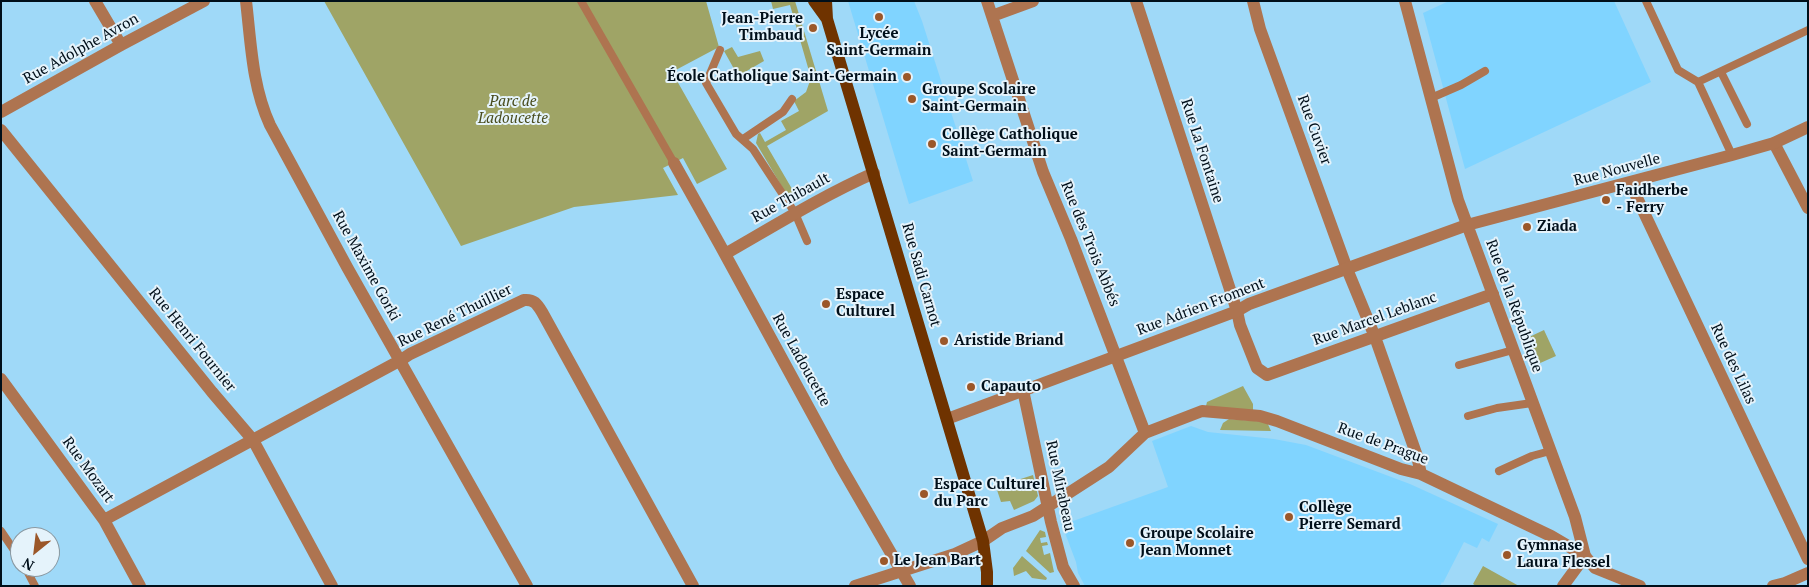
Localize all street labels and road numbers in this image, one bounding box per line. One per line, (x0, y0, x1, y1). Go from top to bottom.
street label: Rue Adolphe Avron (20, 10, 142, 88)
street label: Rue Cuvier (1293, 93, 1335, 167)
street label: Rue La Fontaine (1177, 97, 1227, 205)
street label: Rue Nouvelle (1572, 150, 1662, 190)
street label: Rue Thibault (749, 169, 833, 227)
street label: Rue des Trois Abbés (1057, 179, 1123, 309)
street label: Rue Maxime Gorki (328, 208, 404, 324)
street label: Rue Sadi Carnot (898, 221, 944, 329)
street label: Rue de la République (1482, 237, 1546, 375)
street label: Rue Adrien Froment (1135, 274, 1267, 340)
street label: Rue René Thuillier (395, 281, 515, 351)
street label: Rue Henri Fournier (145, 285, 239, 395)
street label: Rue Marcel Leblanc (1311, 288, 1439, 350)
street label: Rue Ladoucette (768, 310, 834, 410)
street label: Rue des Lilas (1707, 321, 1759, 407)
street label: Rue de Prague (1335, 419, 1431, 469)
street label: Rue Mozart (58, 434, 118, 506)
street label: Rue Mirabeau (1042, 439, 1078, 533)

